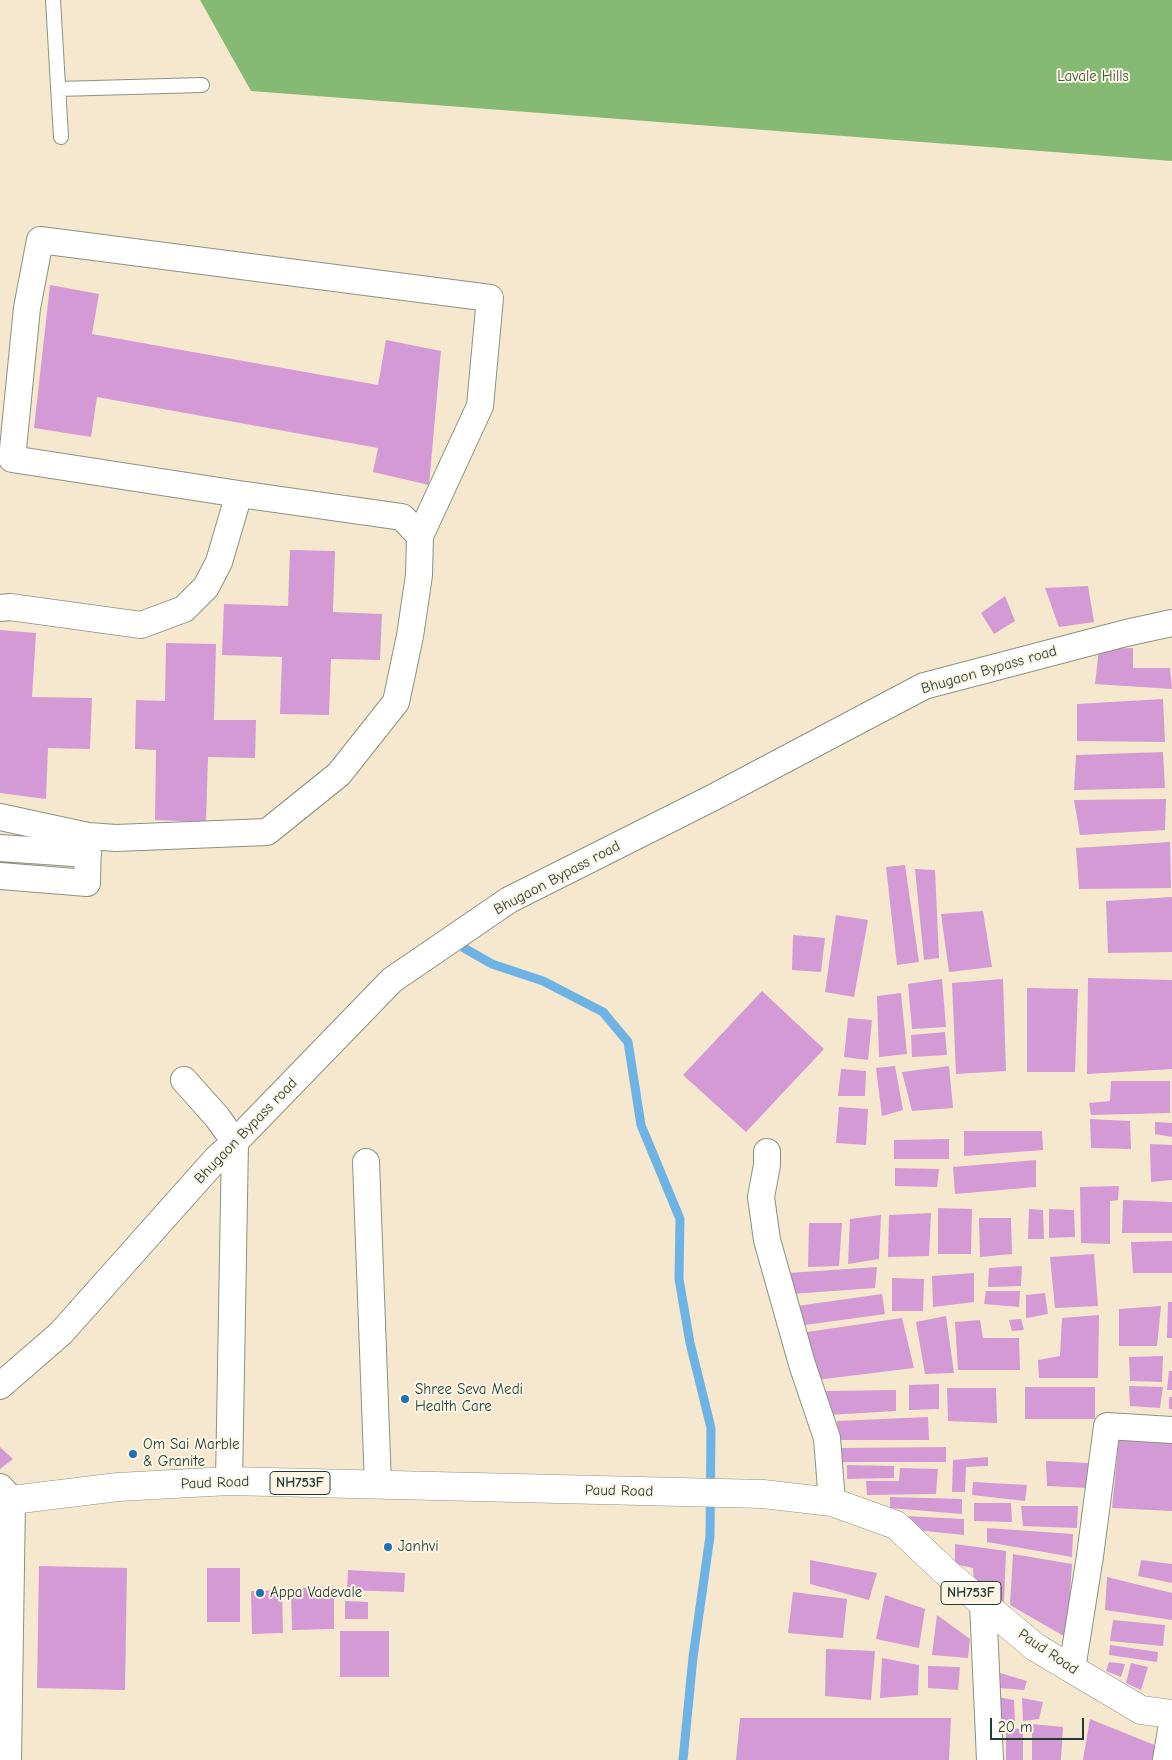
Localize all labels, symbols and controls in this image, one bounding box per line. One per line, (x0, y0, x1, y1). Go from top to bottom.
park label: Lavale Hills (1057, 68, 1129, 86)
street label: Bhugaon Bypass road (919, 642, 1059, 698)
street label: Bhugaon Bypass road (491, 837, 623, 919)
street label: Bhugaon Bypass road (191, 1074, 301, 1188)
place label: Shree Seva Medi Health Care (415, 1381, 523, 1416)
marker: Shree Seva Medi Health Care (399, 1393, 411, 1405)
place label: Om Sai Marble & Granite (143, 1436, 240, 1471)
marker: Om Sai Marble & Granite (127, 1448, 139, 1460)
road number: NH753F (270, 1472, 330, 1495)
street label: Paud Road (180, 1473, 250, 1493)
street label: Paud Road (585, 1481, 653, 1501)
place label: Janhvi (398, 1538, 439, 1556)
marker: Janhvi (382, 1541, 394, 1553)
road number: NH753F (941, 1582, 1001, 1605)
place label: Appa Vadevale (270, 1584, 362, 1602)
marker: Appa Vadevale (254, 1587, 266, 1599)
street label: Paud Road (1015, 1625, 1081, 1679)
scale bar (992, 1708, 1086, 1740)
text: 20 m (998, 1718, 1032, 1736)

